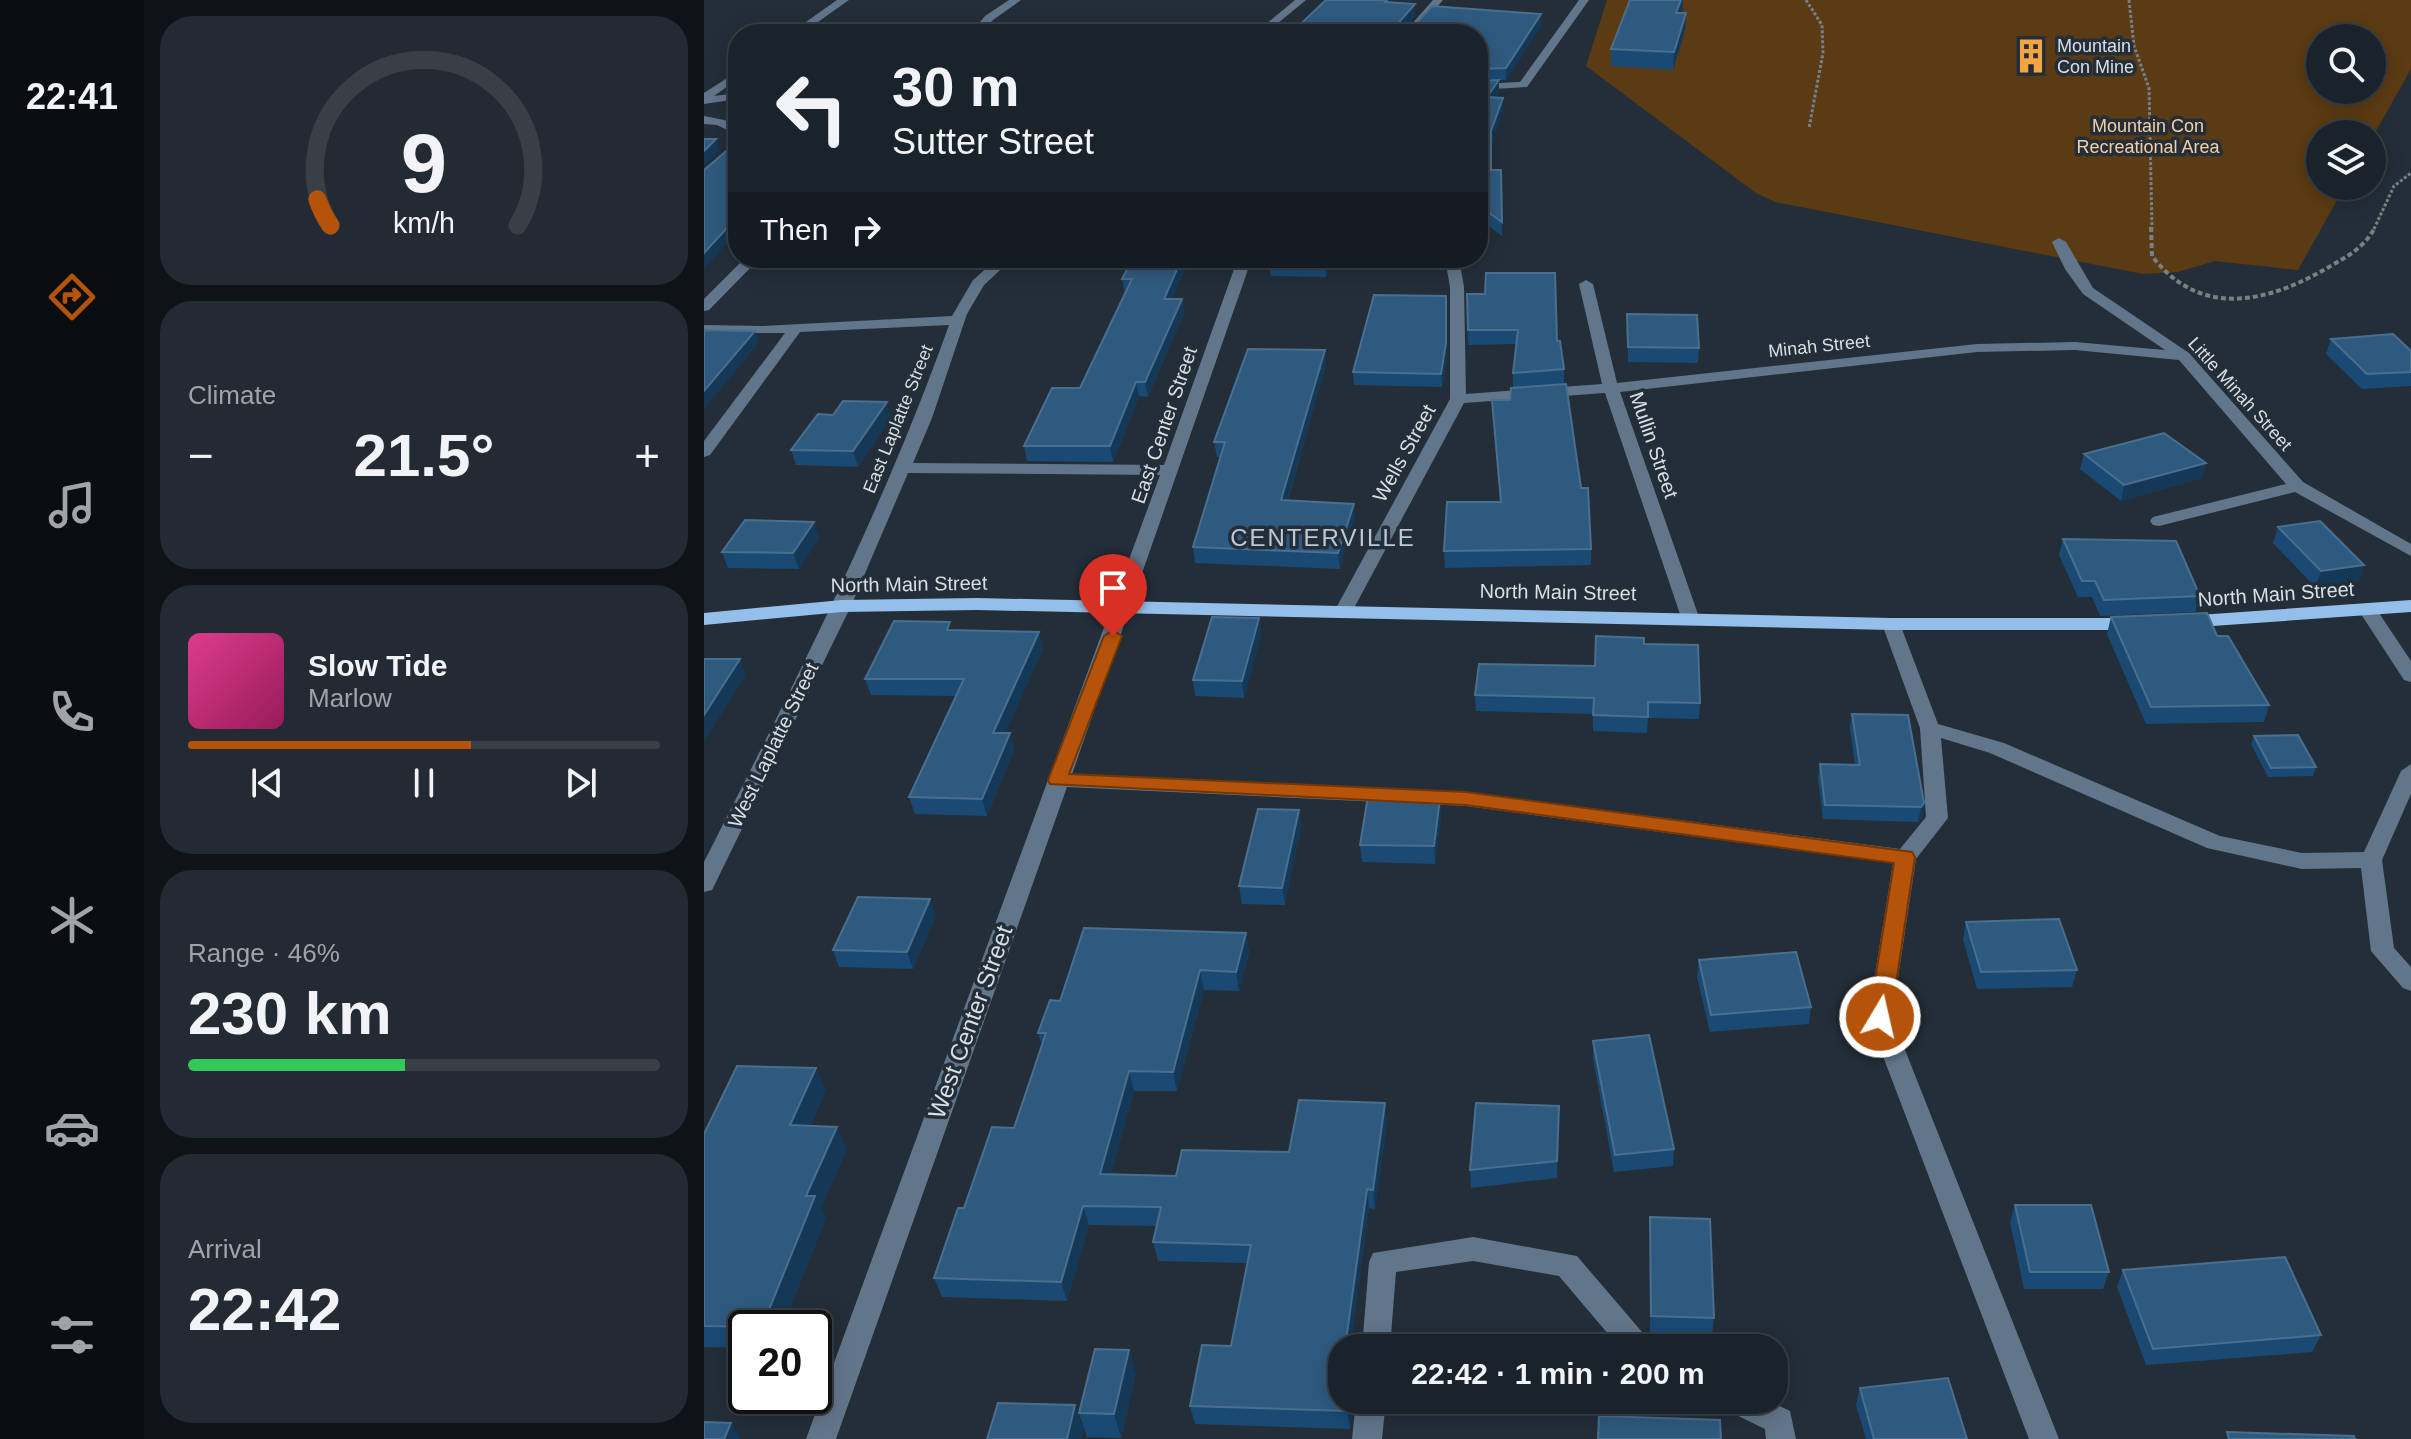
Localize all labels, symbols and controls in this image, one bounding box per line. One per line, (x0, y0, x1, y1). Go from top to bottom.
map controls (2306, 24, 2386, 200)
button: search (2306, 24, 2386, 104)
place label: Mountain Con Mine (2057, 36, 2134, 77)
building icon: Mountain Con Mine (2012, 37, 2050, 75)
text: 30 m (892, 55, 1020, 118)
icon: left (760, 56, 864, 160)
text: 22:41 (26, 76, 118, 117)
park label: Mountain Con Recreational Area (2076, 116, 2221, 157)
text: 9 (401, 117, 447, 210)
button: layers (2306, 120, 2386, 200)
text: Sutter Street (892, 121, 1094, 162)
text: km/h (393, 207, 455, 239)
icon: right (844, 208, 888, 252)
text: Then (760, 213, 828, 246)
icon: directions (44, 269, 100, 325)
street label: Minah Street (1767, 331, 1871, 361)
street label: Little Minah Street (2184, 333, 2296, 455)
street label: East Laplatte Street (859, 342, 937, 496)
street label: East Center Street (1127, 343, 1201, 506)
text: Climate (188, 380, 276, 410)
street label: Mullin Street (1626, 389, 1683, 502)
street label: Wells Street (1368, 400, 1440, 505)
text: 21.5° (354, 422, 494, 489)
text: − (188, 431, 214, 480)
text: + (634, 431, 660, 480)
icon: music (44, 477, 100, 533)
district label: CENTERVILLE (1230, 524, 1416, 551)
pin (1079, 554, 1147, 636)
icon: arrive (1091, 566, 1135, 610)
street label: North Main Street (830, 572, 988, 596)
street label: North Main Street (2197, 578, 2355, 610)
street label: North Main Street (1479, 580, 1637, 604)
text: Slow Tide (308, 649, 447, 682)
street label: West Laplatte Street (723, 659, 823, 831)
text: Marlow (308, 683, 392, 713)
icon: phone (44, 684, 100, 740)
icon: previous (245, 761, 289, 805)
icon: pause (402, 761, 446, 805)
icon: next (559, 761, 603, 805)
icon: climate (44, 892, 100, 948)
street label: West Center Street (922, 921, 1018, 1122)
text: Range · 46% (188, 938, 340, 968)
position arrow (1838, 975, 1922, 1059)
text: 230 km (188, 980, 392, 1047)
icon: car (44, 1100, 100, 1156)
text: Arrival (188, 1234, 262, 1264)
text: 22:42 (188, 1276, 341, 1343)
icon: filters (44, 1307, 100, 1363)
speed limit sign: 20 (728, 1310, 832, 1414)
text: 22:42 · 1 min · 200 m (1411, 1357, 1705, 1390)

